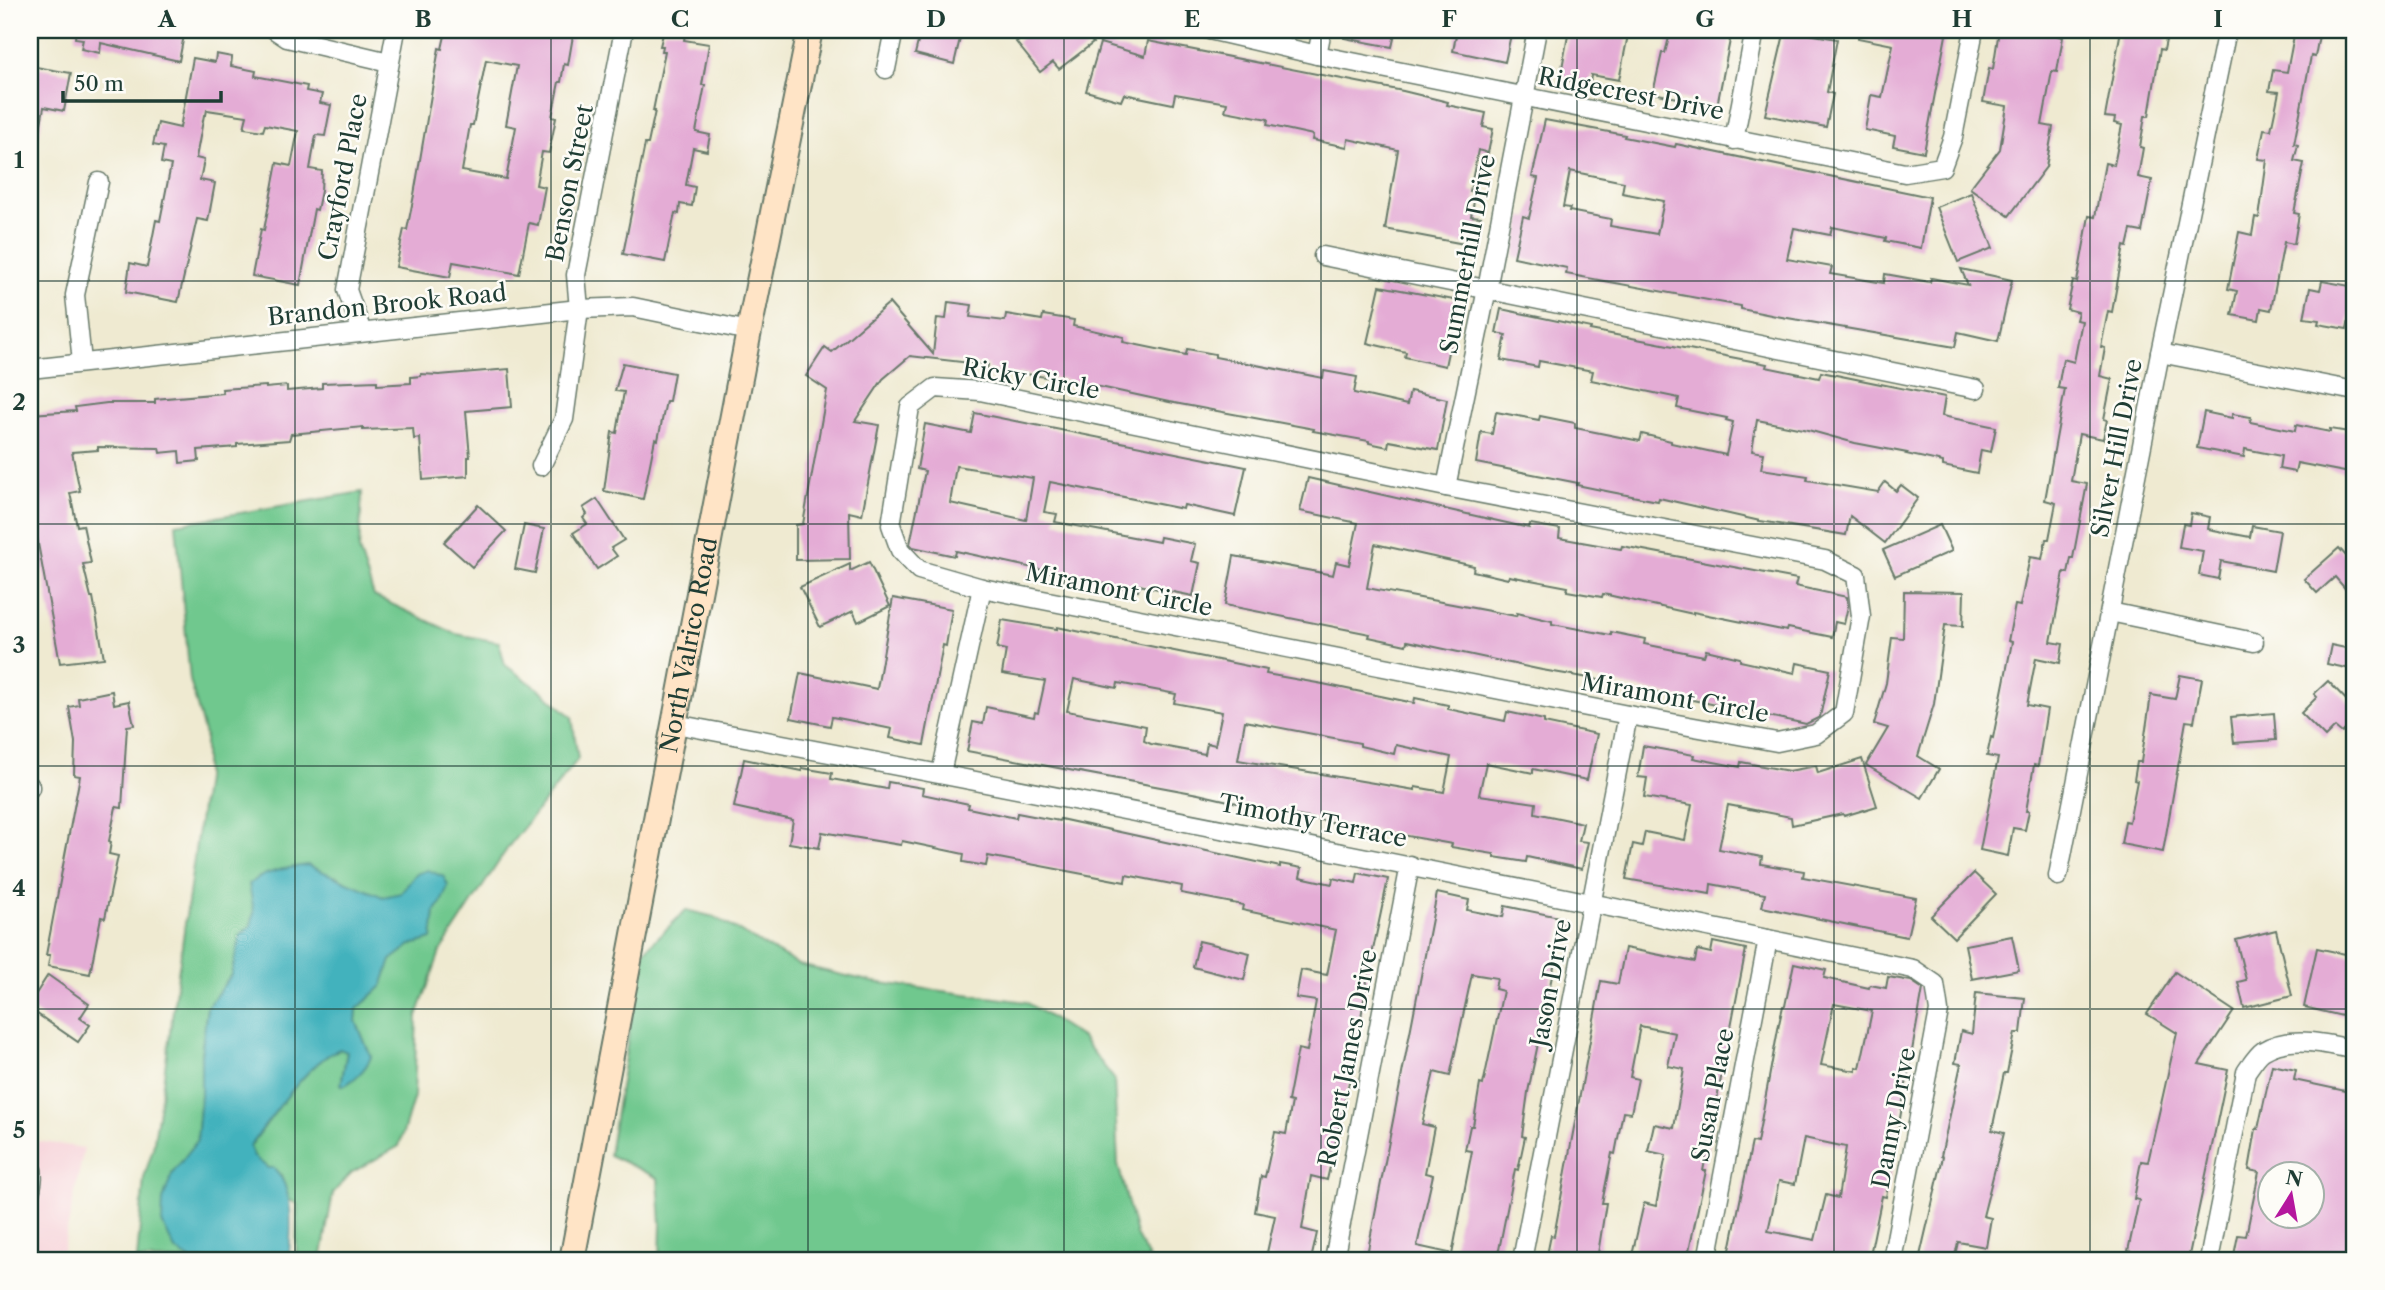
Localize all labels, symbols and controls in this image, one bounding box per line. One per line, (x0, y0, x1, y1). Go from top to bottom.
text: A (157, 5, 177, 33)
text: B (414, 5, 432, 33)
text: C (671, 5, 689, 33)
text: D (926, 5, 946, 33)
text: E (1184, 5, 1200, 33)
text: F (1441, 5, 1457, 33)
text: G (1695, 5, 1715, 33)
text: H (1952, 5, 1973, 33)
text: I (2213, 5, 2223, 33)
scale bar (63, 60, 220, 104)
street label: Ridgecrest Drive (1536, 61, 1727, 126)
text: 50 m (74, 71, 124, 96)
street label: Crayford Place (312, 91, 373, 263)
street label: Benson Street (540, 101, 599, 264)
text: 1 (14, 146, 25, 174)
street label: Summerhill Drive (1434, 152, 1501, 356)
street label: Brandon Brook Road (266, 277, 508, 331)
street label: Ricky Circle (960, 352, 1102, 405)
street label: Silver Hill Drive (2085, 356, 2148, 540)
text: 2 (12, 388, 26, 416)
street label: North Valrico Road (654, 535, 723, 755)
street label: Miramont Circle (1023, 557, 1215, 622)
text: 3 (13, 631, 26, 659)
street label: Miramont Circle (1579, 667, 1771, 728)
street label: Timothy Terrace (1216, 788, 1410, 853)
text: 4 (12, 874, 26, 902)
street label: Jason Drive (1523, 916, 1577, 1053)
street label: Robert James Drive (1312, 947, 1383, 1169)
street label: Susan Place (1685, 1026, 1740, 1164)
street label: Danny Drive (1866, 1045, 1921, 1191)
text: 5 (13, 1116, 25, 1144)
north arrow (2256, 1160, 2326, 1230)
text: N (2284, 1166, 2304, 1192)

